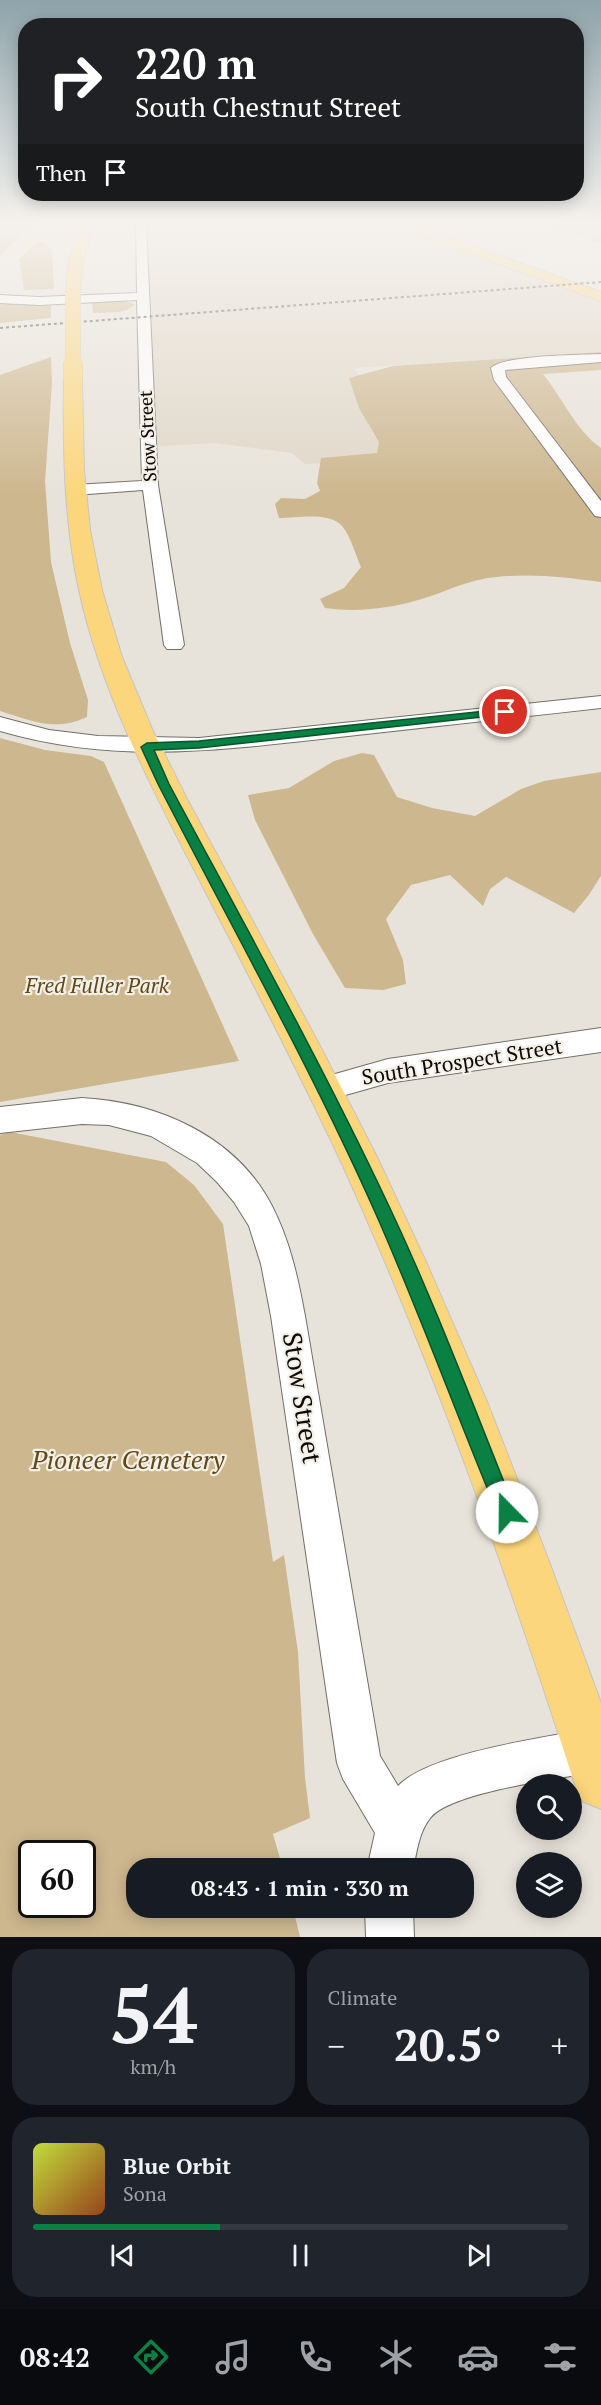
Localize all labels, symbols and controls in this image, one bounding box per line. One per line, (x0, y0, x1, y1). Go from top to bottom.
text: 220 m (135, 35, 256, 91)
icon: right (36, 42, 114, 120)
text: South Chestnut Street (135, 89, 401, 125)
icon: arrive (99, 156, 132, 189)
text: Then (36, 158, 87, 187)
street label: Stow Street (133, 389, 161, 482)
pin (479, 686, 530, 737)
icon: arrive (488, 695, 521, 728)
park label: Fred Fuller Park (24, 971, 170, 999)
street label: South Prospect Street (360, 1031, 564, 1091)
street label: Stow Street (276, 1330, 330, 1466)
park label: Pioneer Cemetery (31, 1442, 226, 1476)
position arrow (475, 1480, 539, 1544)
map controls (516, 1774, 582, 1918)
button: search (516, 1774, 582, 1840)
speed limit sign: 60 (18, 1840, 96, 1918)
button: layers (516, 1852, 582, 1918)
text: 08:43 · 1 min · 330 m (191, 1873, 409, 1902)
text: 54 (109, 1962, 197, 2065)
text: Climate (328, 1984, 397, 2011)
text: 20.5° (394, 2014, 502, 2074)
text: − (328, 2024, 345, 2067)
text: + (550, 2024, 568, 2067)
text: km/h (130, 2053, 176, 2080)
text: Blue Orbit (123, 2151, 231, 2180)
text: Sona (123, 2180, 167, 2207)
icon: previous (106, 2239, 139, 2272)
icon: pause (284, 2239, 317, 2272)
icon: next (462, 2239, 495, 2272)
icon: directions (130, 2336, 172, 2378)
icon: music (212, 2336, 254, 2378)
icon: phone (294, 2336, 336, 2378)
icon: climate (375, 2336, 417, 2378)
icon: car (457, 2336, 499, 2378)
icon: filters (539, 2336, 581, 2378)
text: 08:42 (20, 2339, 90, 2375)

